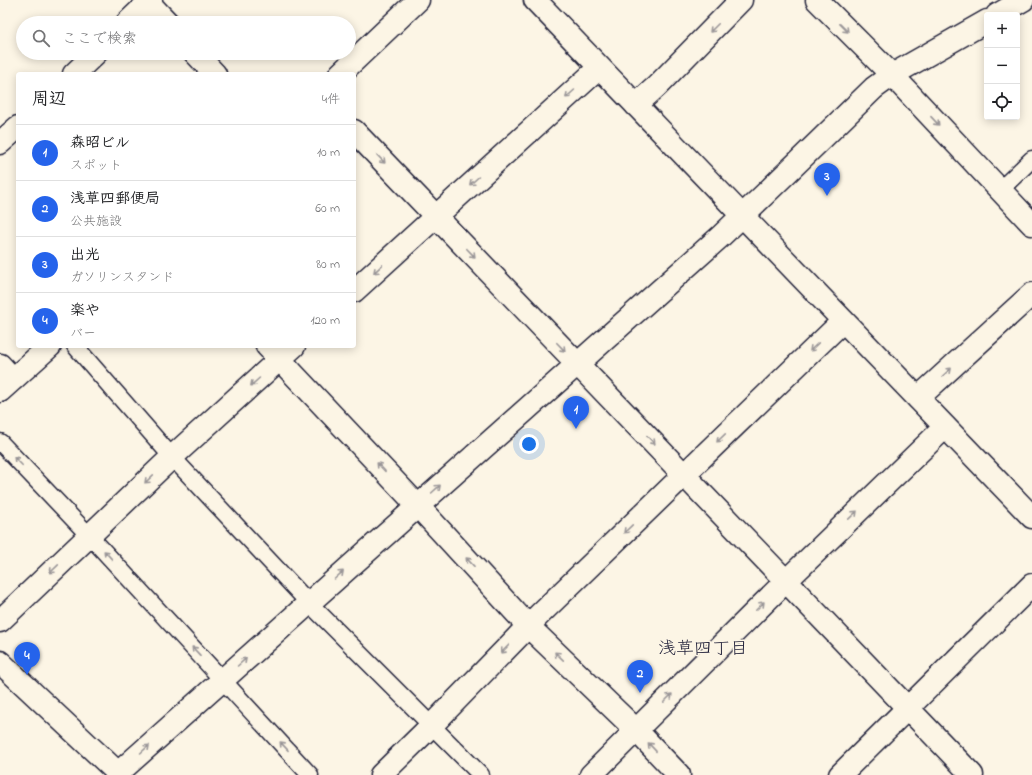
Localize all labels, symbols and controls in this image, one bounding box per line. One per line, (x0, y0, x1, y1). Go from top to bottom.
map controls (984, 12, 1020, 120)
button: + (984, 12, 1020, 48)
search box (16, 16, 356, 60)
one-way arrow (839, 22, 849, 32)
one-way arrow (709, 23, 719, 33)
icon: search (30, 27, 52, 49)
text: ここで検索 (62, 28, 137, 50)
button: − (984, 48, 1020, 84)
button: locate (984, 84, 1020, 120)
text: 周辺 (32, 87, 66, 112)
one-way arrow (565, 89, 575, 98)
text: 4件 (322, 90, 340, 109)
one-way arrow (930, 116, 940, 126)
text: 森昭ビル (70, 132, 130, 154)
text: 1 (43, 143, 47, 162)
text: 10 m (317, 143, 340, 162)
one-way arrow (376, 154, 386, 164)
text: スポット (70, 156, 122, 175)
pin: 3 (814, 163, 840, 196)
one-way arrow (469, 176, 479, 186)
text: 浅草四郵便局 (70, 188, 160, 210)
text: 2 (42, 199, 48, 218)
text: 60 m (315, 199, 340, 218)
text: 公共施設 (70, 212, 122, 231)
text: 出光 (70, 244, 100, 266)
one-way arrow (466, 248, 476, 258)
text: 3 (42, 255, 48, 274)
text: 80 m (316, 255, 340, 274)
one-way arrow (373, 264, 383, 273)
text: ガソリンスタンド (70, 268, 174, 287)
text: 楽や (70, 300, 100, 322)
text: 4 (42, 311, 48, 330)
text: 120 m (310, 311, 340, 330)
text: バー (70, 324, 96, 343)
one-way arrow (556, 341, 565, 351)
one-way arrow (809, 343, 819, 352)
one-way arrow (942, 367, 952, 376)
one-way arrow (250, 377, 260, 386)
pin: 1 (563, 396, 589, 429)
one-way arrow (716, 433, 726, 443)
your location (519, 434, 539, 454)
one-way arrow (646, 435, 656, 445)
one-way arrow (13, 456, 23, 466)
one-way arrow (377, 462, 386, 472)
one-way arrow (144, 474, 154, 484)
one-way arrow (430, 485, 440, 494)
one-way arrow (848, 511, 858, 520)
one-way arrow (623, 524, 633, 534)
one-way arrow (103, 550, 113, 560)
one-way arrow (465, 557, 474, 567)
one-way arrow (49, 564, 59, 574)
one-way arrow (333, 571, 344, 580)
one-way arrow (755, 601, 765, 611)
district label: 浅草四丁目 (658, 637, 748, 663)
pin: 4 (14, 642, 40, 675)
one-way arrow (500, 644, 510, 654)
one-way arrow (192, 646, 201, 656)
one-way arrow (554, 651, 564, 661)
one-way arrow (236, 658, 246, 667)
pin: 2 (627, 660, 653, 693)
one-way arrow (663, 693, 673, 703)
one-way arrow (279, 741, 289, 751)
one-way arrow (648, 742, 657, 752)
one-way arrow (140, 744, 150, 754)

